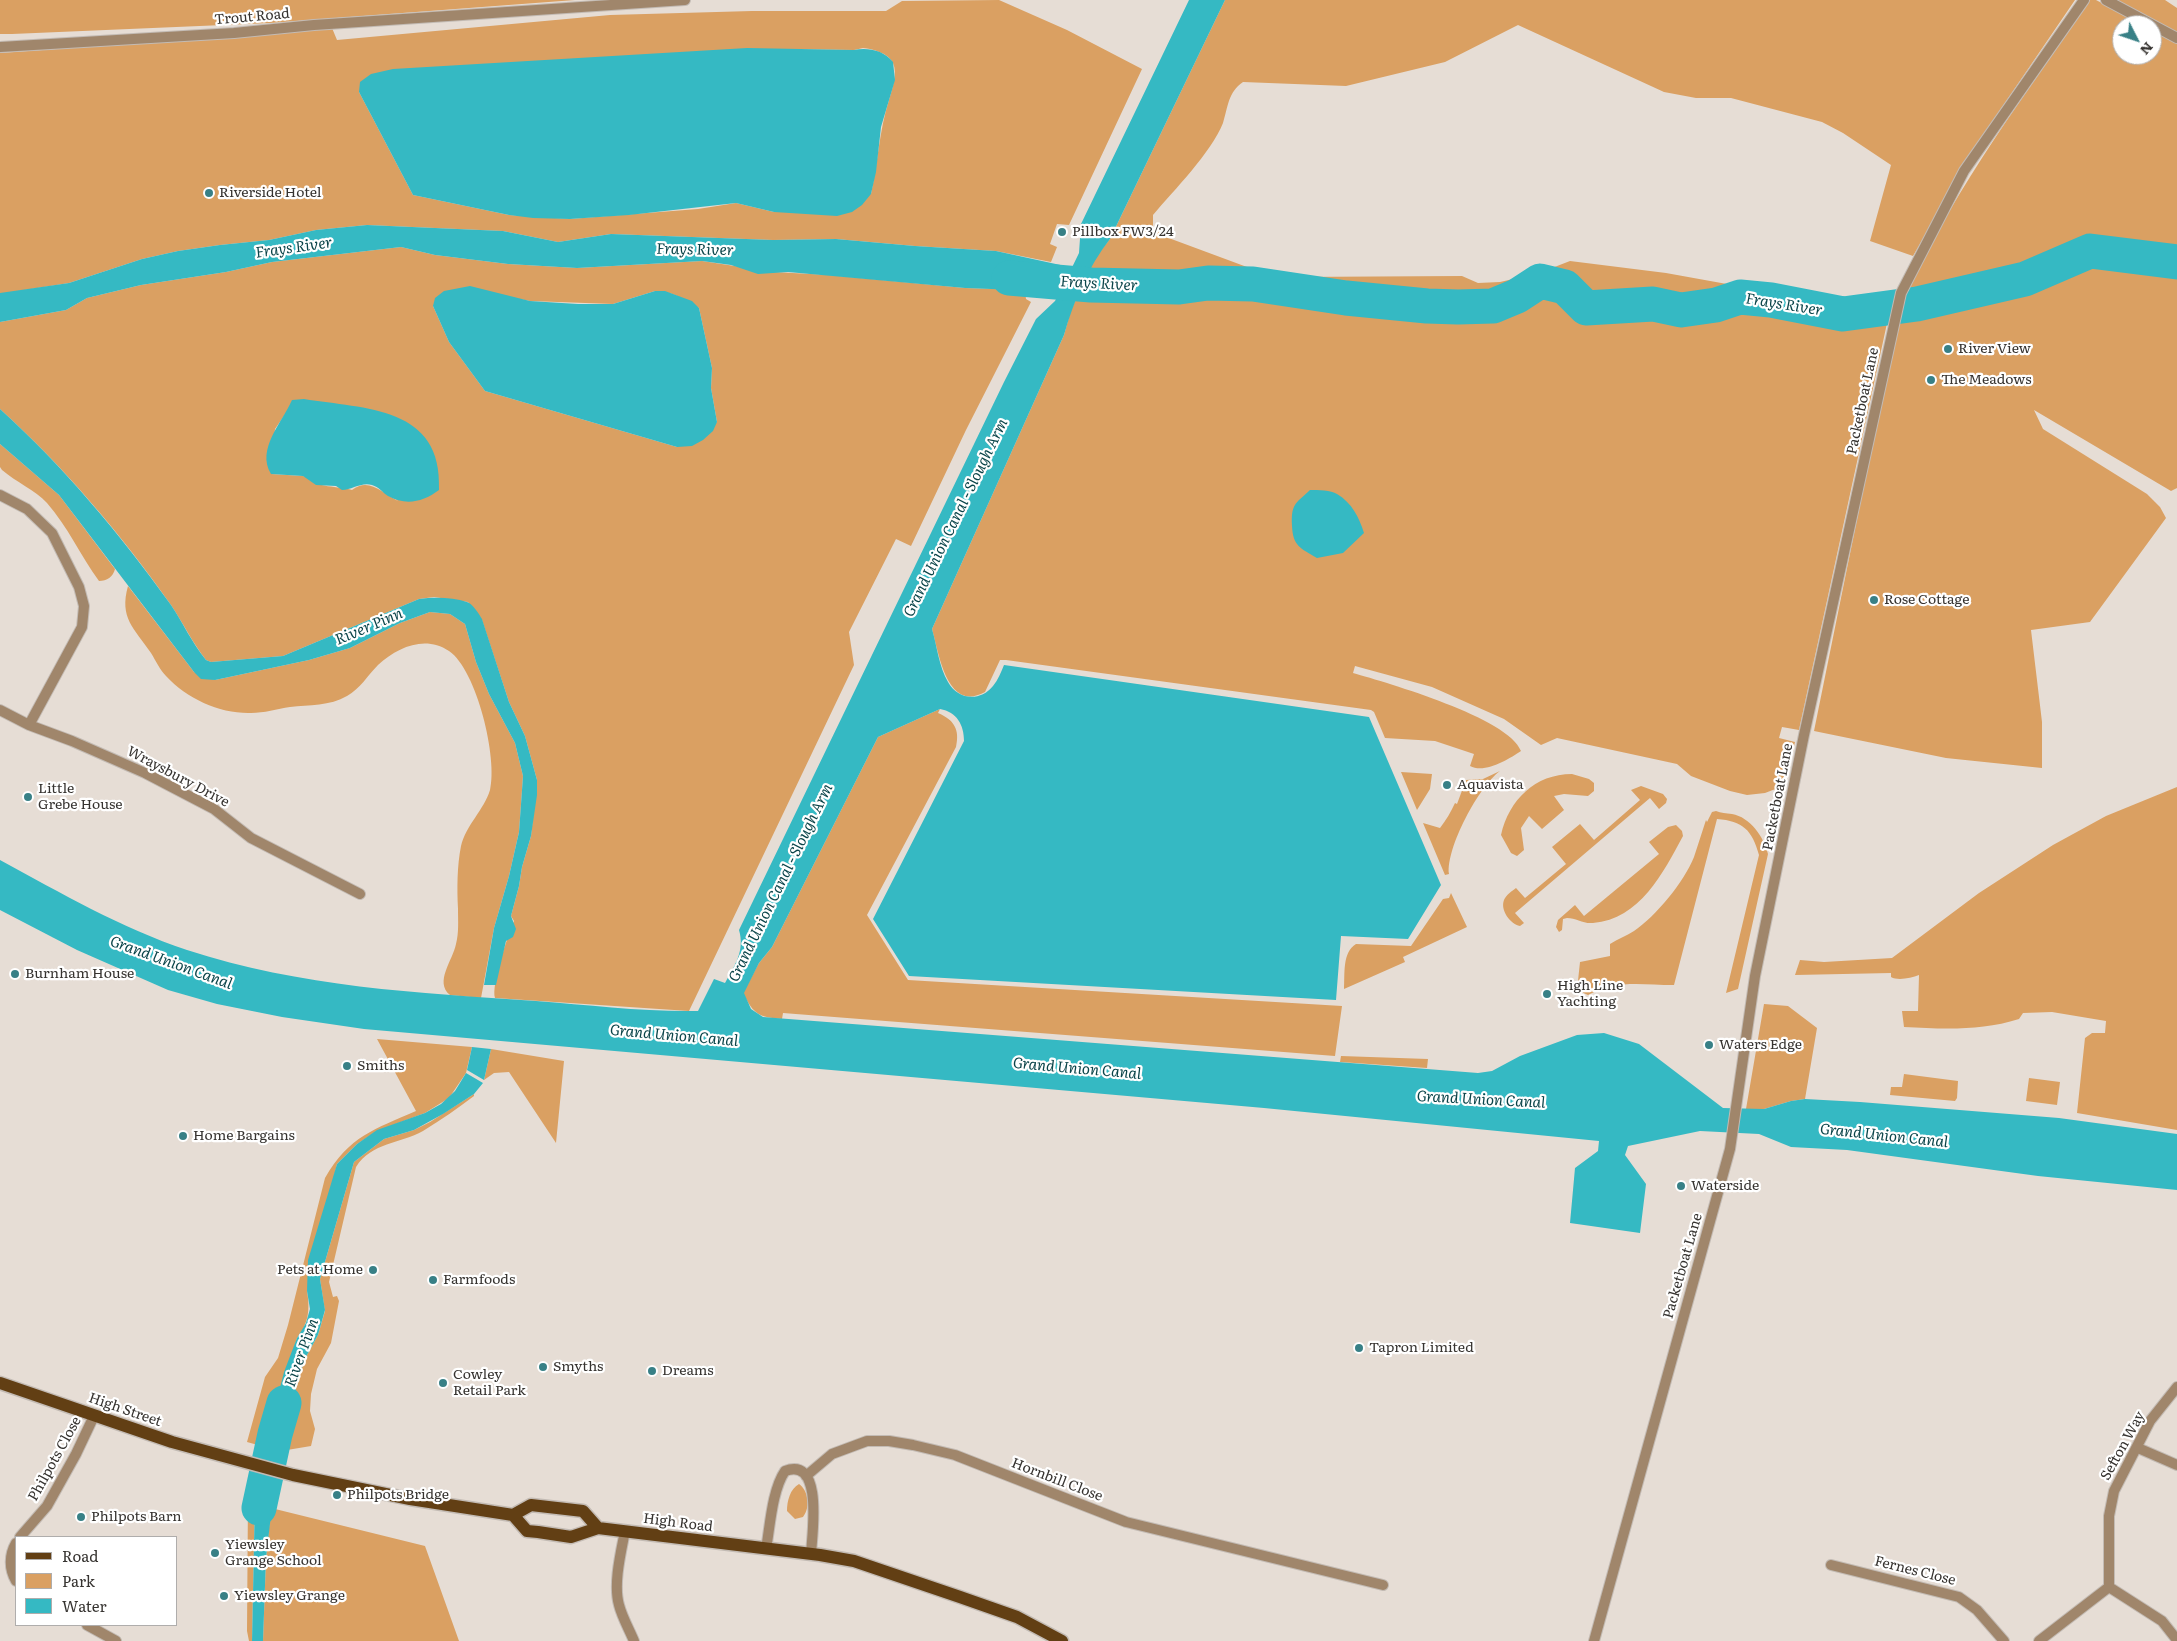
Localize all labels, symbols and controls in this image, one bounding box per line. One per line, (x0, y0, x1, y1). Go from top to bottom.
street label: Trout Road (214, 5, 290, 29)
north arrow (2112, 15, 2162, 65)
text: N (2136, 38, 2159, 60)
place label: Riverside Hotel (219, 185, 321, 201)
marker: Riverside Hotel (203, 187, 215, 199)
place label: Pillbox FW3/24 (1072, 224, 1174, 240)
marker: Pillbox FW3/24 (1056, 226, 1068, 238)
water label: Frays River (254, 234, 334, 262)
water label: Frays River (656, 240, 734, 260)
water label: Frays River (1060, 273, 1138, 295)
water label: Frays River (1744, 290, 1824, 320)
place label: River View (1958, 341, 2031, 357)
marker: River View (1942, 343, 1954, 355)
street label: Packetboat Lane (1843, 346, 1883, 456)
place label: The Meadows (1941, 372, 2032, 388)
marker: The Meadows (1925, 374, 1937, 386)
water label: Grand Union Canal - Slough Arm (900, 416, 1012, 620)
place label: Rose Cottage (1884, 592, 1969, 608)
marker: Rose Cottage (1868, 594, 1880, 606)
water label: River Pinn (333, 605, 405, 649)
street label: Packetboat Lane (1759, 742, 1797, 852)
street label: Wraysbury Drive (124, 743, 232, 811)
place label: Aquavista (1457, 777, 1524, 793)
marker: Aquavista (1441, 779, 1453, 791)
place label: Little Grebe House (38, 781, 123, 814)
water label: Grand Union Canal - Slough Arm (725, 781, 837, 985)
marker: Little Grebe House (22, 791, 34, 803)
water label: Grand Union Canal (107, 933, 235, 993)
place label: Burnham House (25, 966, 134, 982)
marker: Burnham House (9, 968, 21, 980)
place label: High Line Yachting (1557, 978, 1623, 1010)
marker: High Line Yachting (1541, 988, 1553, 1000)
water label: Grand Union Canal (609, 1021, 739, 1051)
place label: Waters Edge (1719, 1037, 1802, 1053)
marker: Waters Edge (1703, 1039, 1715, 1051)
water label: Grand Union Canal (1012, 1054, 1142, 1084)
place label: Smiths (357, 1058, 404, 1074)
marker: Smiths (341, 1060, 353, 1072)
water label: Grand Union Canal (1416, 1088, 1546, 1112)
water label: Grand Union Canal (1819, 1120, 1949, 1152)
place label: Home Bargains (193, 1128, 295, 1144)
marker: Home Bargains (177, 1130, 189, 1142)
place label: Waterside (1691, 1178, 1759, 1194)
marker: Waterside (1675, 1180, 1687, 1192)
street label: Packetboat Lane (1660, 1211, 1706, 1321)
place label: Pets at Home (277, 1262, 363, 1278)
marker: Pets at Home (367, 1264, 379, 1276)
place label: Farmfoods (443, 1272, 515, 1288)
marker: Farmfoods (427, 1274, 439, 1286)
water label: River Pinn (281, 1316, 323, 1390)
place label: Tapron Limited (1369, 1340, 1474, 1356)
marker: Tapron Limited (1353, 1342, 1365, 1354)
place label: Smyths (553, 1359, 603, 1375)
marker: Smyths (537, 1361, 549, 1373)
place label: Dreams (662, 1363, 714, 1379)
marker: Dreams (646, 1365, 658, 1377)
place label: Cowley Retail Park (453, 1367, 526, 1400)
marker: Cowley Retail Park (437, 1377, 449, 1389)
street label: High Street (86, 1390, 164, 1430)
street label: Sefton Way (2097, 1409, 2149, 1483)
street label: Philpots Close (25, 1414, 85, 1504)
street label: Hornbill Close (1009, 1455, 1105, 1505)
place label: Philpots Bridge (347, 1487, 449, 1503)
marker: Philpots Bridge (331, 1489, 343, 1501)
place label: Philpots Barn (91, 1509, 182, 1525)
street label: High Road (642, 1510, 714, 1536)
marker: Philpots Barn (75, 1511, 87, 1523)
legend (15, 1536, 178, 1626)
place label: Yiewsley Grange School (225, 1537, 322, 1570)
text: Road (62, 1544, 98, 1567)
marker: Yiewsley Grange School (209, 1547, 221, 1559)
street label: Fernes Close (1873, 1553, 1957, 1589)
text: Park (62, 1569, 95, 1592)
place label: Yiewsley Grange (234, 1588, 345, 1604)
marker: Yiewsley Grange (218, 1590, 230, 1602)
text: Water (62, 1594, 107, 1617)

